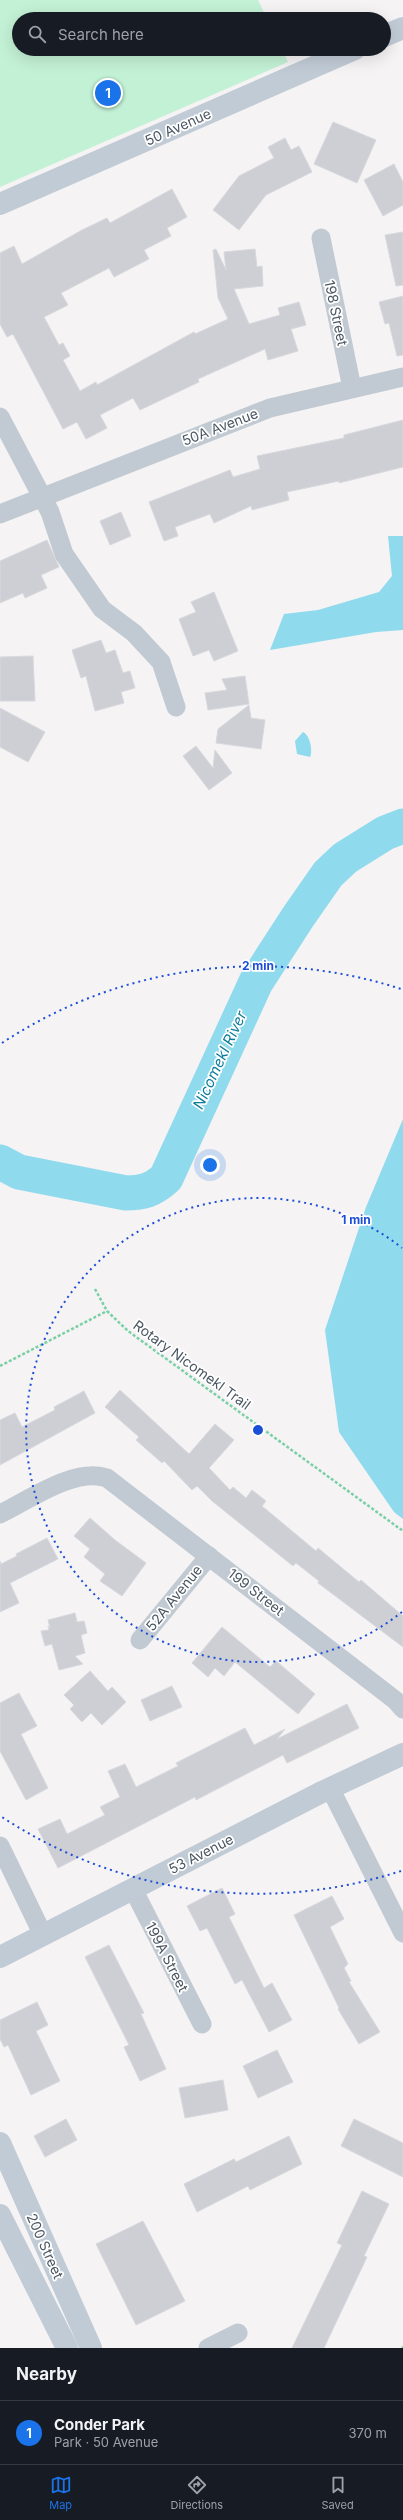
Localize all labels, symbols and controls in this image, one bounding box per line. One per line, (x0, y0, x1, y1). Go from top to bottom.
search box (12, 12, 391, 56)
icon: search (26, 23, 48, 45)
text: Search here (58, 25, 144, 44)
pin: 1 (95, 78, 121, 108)
street label: 50 Avenue (142, 104, 213, 149)
street label: 198 Street (321, 279, 352, 348)
street label: 50A Avenue (179, 404, 260, 449)
text: 2 min (242, 958, 274, 973)
water label: Nicomekl River (189, 1007, 251, 1112)
your location (200, 1155, 220, 1175)
text: 1 min (341, 1212, 371, 1227)
street label: Rotary Nicomekl Trail (130, 1316, 254, 1413)
centre of rings (251, 1423, 265, 1437)
street label: 52A Avenue (142, 1561, 205, 1634)
street label: 199 Street (225, 1564, 288, 1619)
street label: 53 Avenue (166, 1830, 236, 1877)
street label: 199A Street (143, 1919, 192, 1995)
street label: 200 Street (24, 2211, 68, 2281)
text: Nearby (16, 2364, 77, 2384)
text: Conder Park (54, 2415, 145, 2434)
text: 1 (26, 2425, 32, 2441)
text: 370 m (349, 2425, 387, 2441)
text: Park · 50 Avenue (54, 2434, 158, 2450)
tab: Map (49, 2474, 72, 2512)
tab: Directions (171, 2474, 223, 2512)
tab: Saved (322, 2474, 354, 2512)

